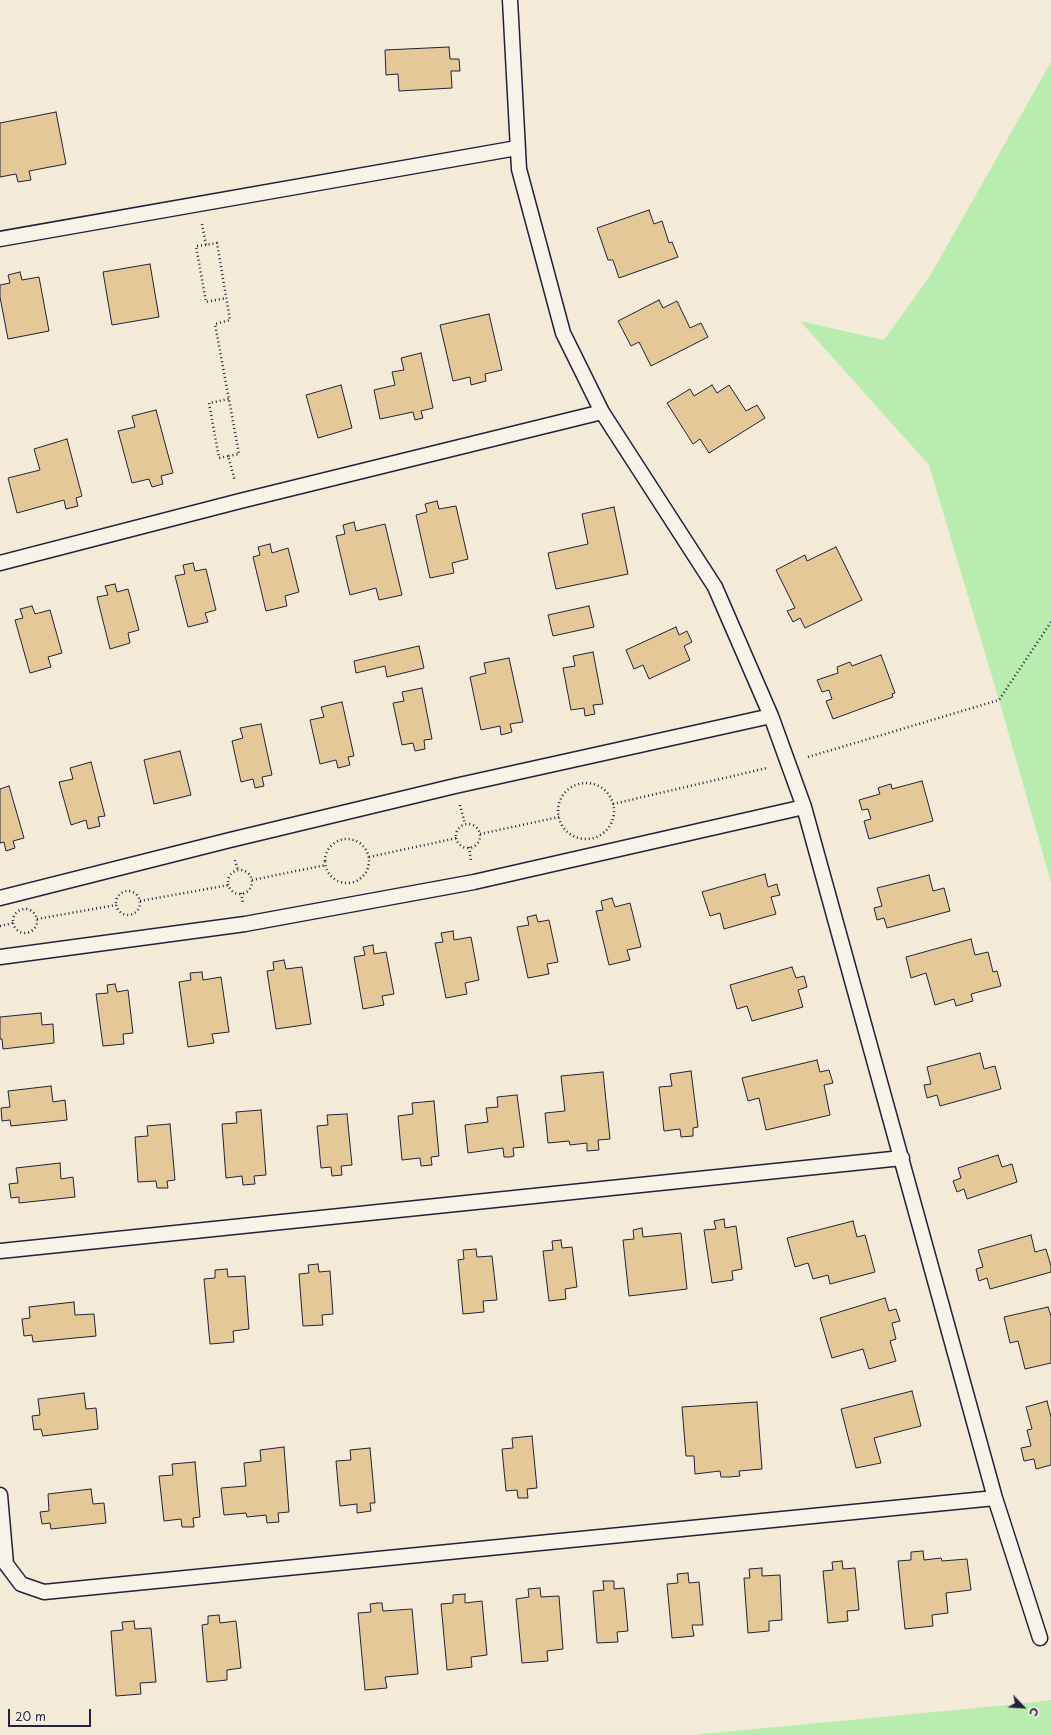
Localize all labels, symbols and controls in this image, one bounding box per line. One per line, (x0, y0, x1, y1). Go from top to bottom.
north arrow (1003, 1687, 1043, 1727)
scale bar (10, 1701, 93, 1727)
text: С (1025, 1705, 1044, 1720)
text: 20 m (15, 1707, 46, 1725)

